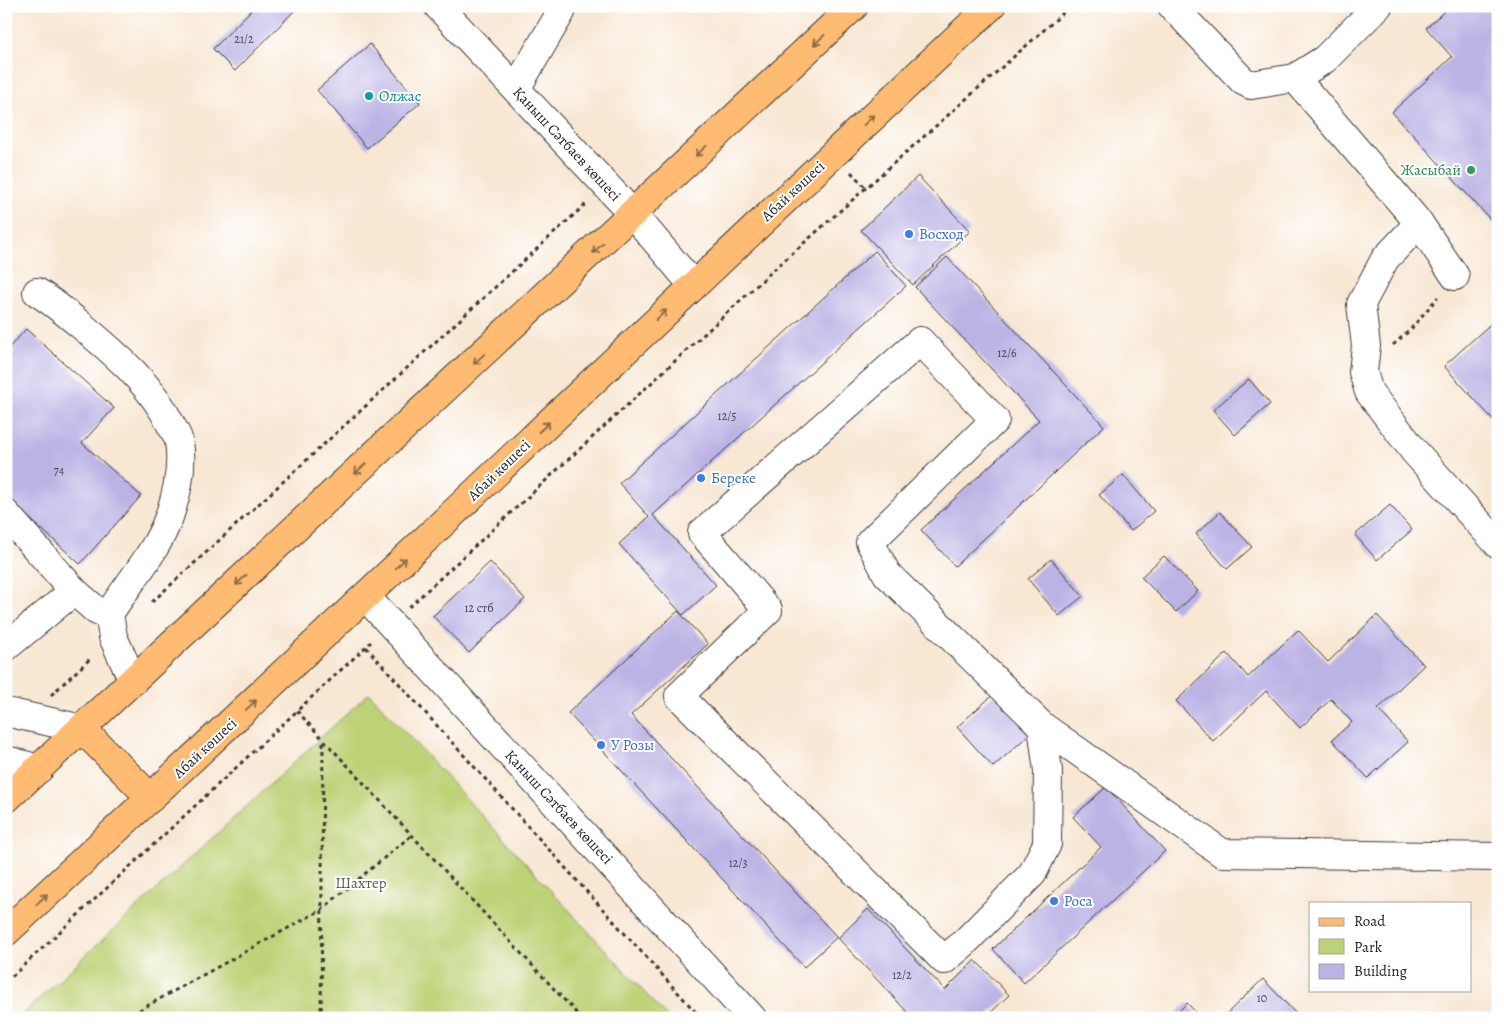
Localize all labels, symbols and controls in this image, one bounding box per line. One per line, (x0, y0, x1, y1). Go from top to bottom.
house number: 21/2 (234, 31, 254, 47)
one-way arrow (813, 34, 825, 46)
street label: Қаныш Сәтбаев көшесі (509, 82, 625, 206)
place label: Олжас (379, 86, 421, 106)
marker: Олжас (363, 90, 375, 102)
one-way arrow (863, 114, 875, 126)
one-way arrow (694, 145, 707, 157)
street label: Абай көшесі (756, 156, 829, 226)
place label: Жасыбай (1400, 160, 1461, 180)
marker: Жасыбай (1465, 164, 1477, 176)
place label: Восход (919, 224, 964, 244)
marker: Восход (903, 228, 915, 240)
one-way arrow (591, 242, 604, 254)
one-way arrow (655, 309, 668, 321)
house number: 12/6 (997, 345, 1017, 361)
one-way arrow (473, 353, 485, 365)
house number: 12/5 (718, 408, 736, 424)
one-way arrow (537, 421, 550, 433)
street label: Абай көшесі (463, 435, 535, 506)
house number: 74 (54, 462, 65, 478)
one-way arrow (354, 463, 366, 475)
place label: Береке (711, 468, 756, 488)
marker: Береке (695, 472, 707, 484)
one-way arrow (395, 557, 407, 570)
one-way arrow (235, 574, 248, 586)
house number: 12 стб (464, 600, 494, 616)
one-way arrow (244, 699, 257, 711)
street label: Абай көшесі (168, 713, 241, 783)
place label: У Розы (611, 735, 654, 755)
marker: У Розы (595, 739, 607, 751)
street label: Қаныш Сәтбаев көшесі (501, 745, 617, 869)
house number: 12/3 (729, 855, 747, 871)
park label: Шахтер (335, 873, 387, 893)
place label: Роса (1064, 891, 1093, 911)
one-way arrow (36, 893, 48, 905)
marker: Роса (1048, 895, 1060, 907)
legend (1309, 902, 1472, 992)
text: Road (1354, 911, 1386, 931)
text: Park (1354, 937, 1383, 957)
text: Building (1354, 961, 1407, 981)
house number: 12/2 (892, 967, 912, 983)
house number: 10 (1257, 990, 1267, 1006)

